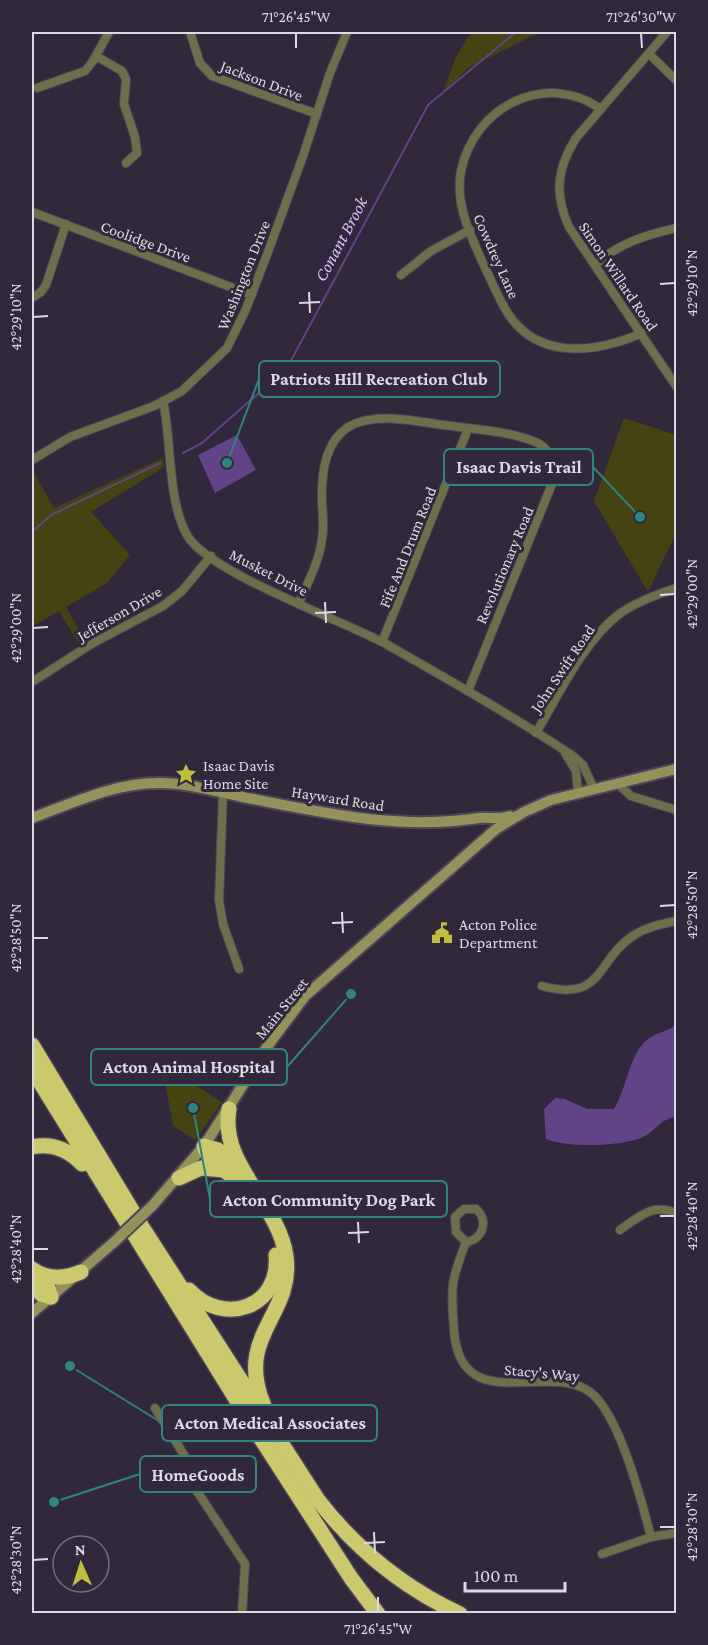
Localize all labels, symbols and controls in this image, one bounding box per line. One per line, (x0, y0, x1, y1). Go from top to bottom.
text: 71°26'45"W (262, 9, 330, 25)
text: 71°26'30"W (606, 9, 676, 25)
street label: Jackson Drive (216, 56, 305, 105)
water label: Conant Brook (310, 192, 372, 285)
street label: Cowdrey Lane (469, 211, 523, 302)
street label: Coolidge Drive (98, 217, 193, 267)
street label: Washington Drive (214, 218, 274, 333)
street label: Simon Willard Road (576, 219, 662, 334)
text: 42°29'10"N (684, 249, 700, 317)
text: 42°29'10"N (8, 283, 24, 351)
callout: Patriots Hill Recreation Club (259, 361, 500, 397)
text: Patriots Hill Recreation Club (270, 369, 488, 389)
callout: Isaac Davis Trail (444, 449, 593, 485)
text: Isaac Davis Trail (456, 457, 582, 477)
street label: Fife And Drum Road (375, 484, 440, 610)
street label: Revolutionary Road (472, 504, 538, 627)
street label: Musket Drive (227, 545, 311, 599)
text: 42°29'00"N (684, 559, 700, 629)
street label: Jefferson Drive (72, 582, 165, 646)
text: 42°29'00"N (8, 593, 24, 663)
street label: John Swift Road (526, 621, 599, 717)
place label: Isaac Davis Home Site (203, 757, 274, 792)
place icon: Isaac Davis Home Site (174, 762, 198, 786)
street label: Hayward Road (290, 783, 386, 815)
text: 42°28'50"N (684, 870, 700, 940)
text: 42°28'50"N (8, 903, 24, 973)
place label: Acton Police Department (459, 916, 538, 952)
public building icon: Acton Police Department (430, 921, 454, 945)
street label: Main Street (252, 974, 312, 1042)
callout: Acton Animal Hospital (91, 1049, 287, 1085)
text: Acton Animal Hospital (102, 1057, 275, 1077)
callout: Acton Community Dog Park (210, 1181, 447, 1217)
text: 42°28'40"N (684, 1181, 700, 1251)
text: Acton Community Dog Park (222, 1190, 436, 1210)
text: 42°28'40"N (8, 1214, 24, 1284)
street label: Stacy's Way (503, 1361, 581, 1385)
callout: Acton Medical Associates (162, 1405, 377, 1441)
text: Acton Medical Associates (173, 1413, 366, 1433)
callout: HomeGoods (140, 1456, 256, 1492)
text: HomeGoods (152, 1465, 244, 1485)
text: 42°28'30"N (684, 1492, 700, 1562)
text: 42°28'30"N (8, 1525, 24, 1595)
north arrow (51, 1534, 111, 1594)
text: N (74, 1541, 86, 1558)
scale bar (465, 1555, 566, 1593)
text: 100 m (474, 1566, 519, 1586)
text: 71°26'45"W (344, 1621, 412, 1637)

